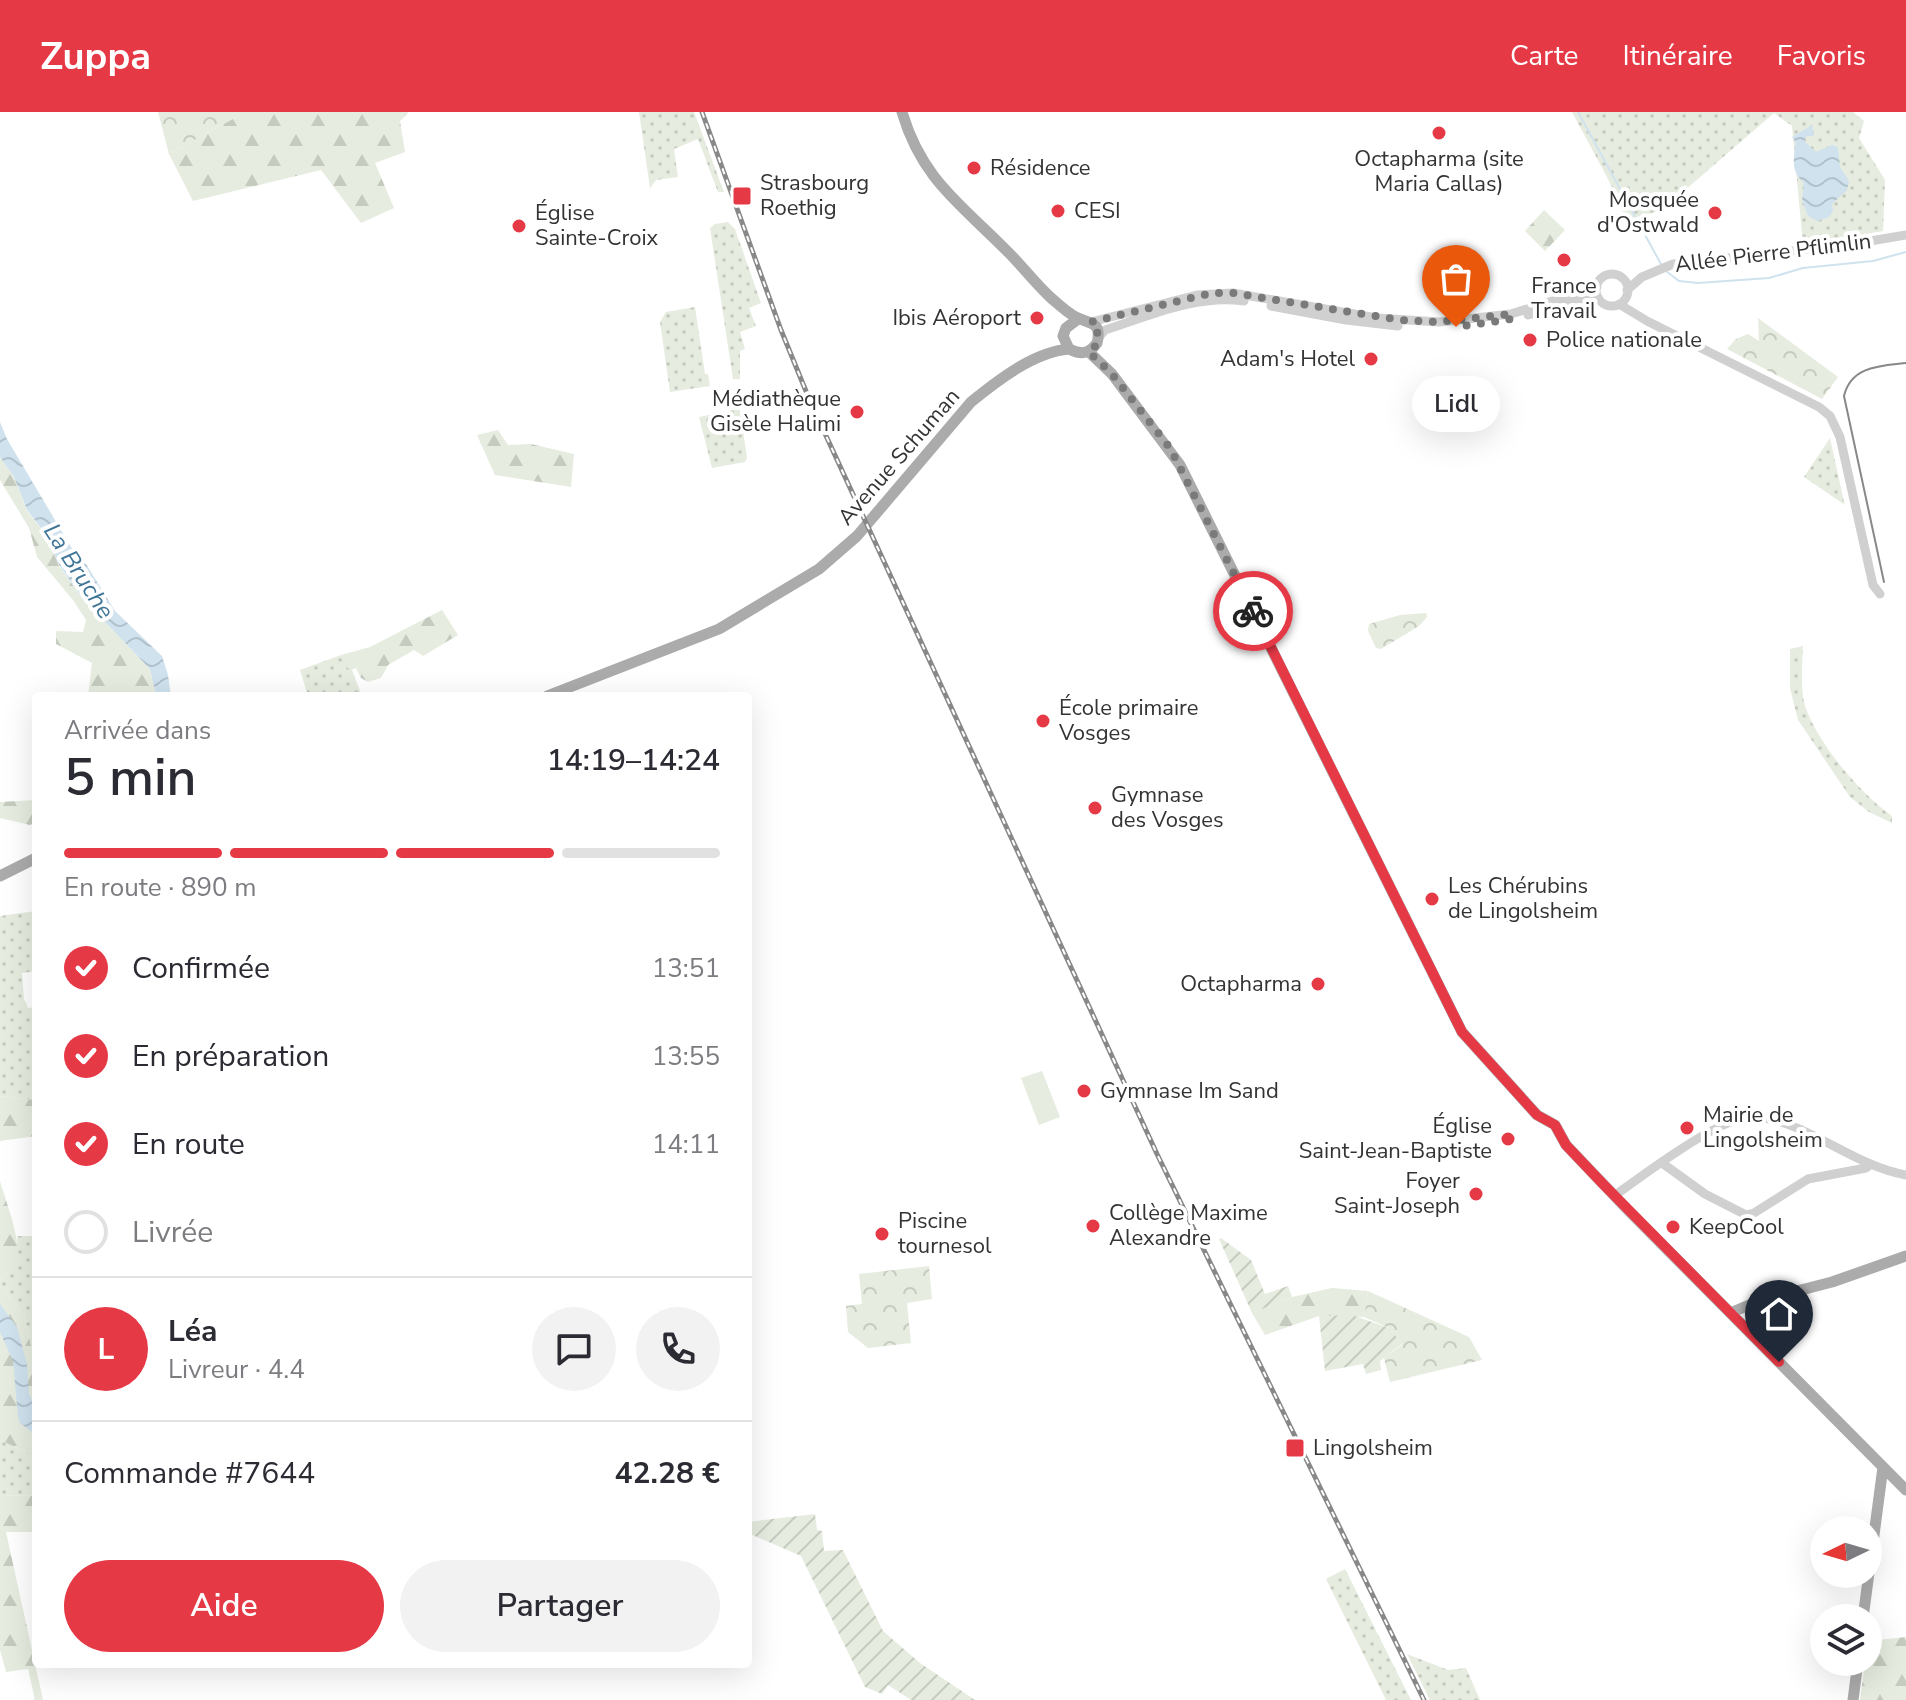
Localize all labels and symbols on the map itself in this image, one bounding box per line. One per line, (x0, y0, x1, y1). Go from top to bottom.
marker: Octapharma (site Maria Callas) (1430, 124, 1448, 142)
place label: Octapharma (site Maria Callas) (1354, 144, 1524, 199)
place label: Résidence (990, 153, 1091, 183)
marker: Résidence (965, 159, 983, 177)
place label: Strasbourg Roethig (760, 168, 869, 223)
marker: Strasbourg Roethig (731, 185, 753, 207)
place label: Mosquée d'Ostwald (1597, 185, 1699, 240)
place label: CESI (1074, 196, 1121, 226)
place label: Église Sainte-Croix (535, 198, 659, 253)
marker: CESI (1049, 202, 1067, 220)
marker: Mosquée d'Ostwald (1706, 204, 1724, 222)
marker: Église Sainte-Croix (510, 217, 528, 235)
street label: Allée Pierre Pflimlin (1673, 226, 1873, 280)
pin (1422, 245, 1490, 327)
marker: France Travail (1555, 251, 1573, 269)
place label: France Travail (1531, 271, 1597, 326)
place label: Ibis Aéroport (892, 303, 1021, 333)
marker: Ibis Aéroport (1028, 309, 1046, 327)
place label: Police nationale (1546, 325, 1702, 355)
marker: Police nationale (1521, 331, 1539, 349)
place label: Adam's Hotel (1220, 344, 1355, 374)
marker: Adam's Hotel (1362, 350, 1380, 368)
callout: Lidl (1412, 375, 1500, 431)
street label: Avenue Schuman (831, 382, 967, 532)
place label: Médiathèque Gisèle Halimi (710, 384, 841, 439)
marker: Médiathèque Gisèle Halimi (848, 403, 866, 421)
water label: La Bruche (36, 517, 122, 625)
courier (1213, 571, 1293, 651)
place label: École primaire Vosges (1058, 693, 1199, 748)
marker: École primaire Vosges (1034, 712, 1052, 730)
place label: Gymnase des Vosges (1111, 780, 1224, 835)
marker: Gymnase des Vosges (1086, 799, 1104, 817)
place label: Les Chérubins de Lingolsheim (1448, 871, 1598, 926)
marker: Les Chérubins de Lingolsheim (1423, 890, 1441, 908)
place label: Octapharma (1180, 969, 1302, 999)
marker: Octapharma (1309, 975, 1327, 993)
place label: Gymnase Im Sand (1100, 1076, 1279, 1106)
marker: Gymnase Im Sand (1075, 1082, 1093, 1100)
place label: Mairie de Lingolsheim (1703, 1100, 1823, 1155)
place label: Église Saint-Jean-Baptiste (1299, 1111, 1492, 1166)
marker: Mairie de Lingolsheim (1678, 1119, 1696, 1137)
marker: Église Saint-Jean-Baptiste (1499, 1130, 1517, 1148)
place label: Foyer Saint-Joseph (1334, 1166, 1460, 1221)
marker: Foyer Saint-Joseph (1467, 1185, 1485, 1203)
place label: Collège Maxime Alexandre (1109, 1198, 1268, 1253)
place label: Piscine tournesol (898, 1206, 992, 1261)
place label: KeepCool (1689, 1212, 1784, 1242)
marker: Collège Maxime Alexandre (1084, 1217, 1102, 1235)
marker: KeepCool (1664, 1218, 1682, 1236)
marker: Piscine tournesol (873, 1225, 891, 1243)
pin (1745, 1280, 1813, 1362)
place label: Lingolsheim (1313, 1433, 1433, 1463)
marker: Lingolsheim (1284, 1437, 1306, 1459)
north arrow (1810, 1516, 1882, 1588)

